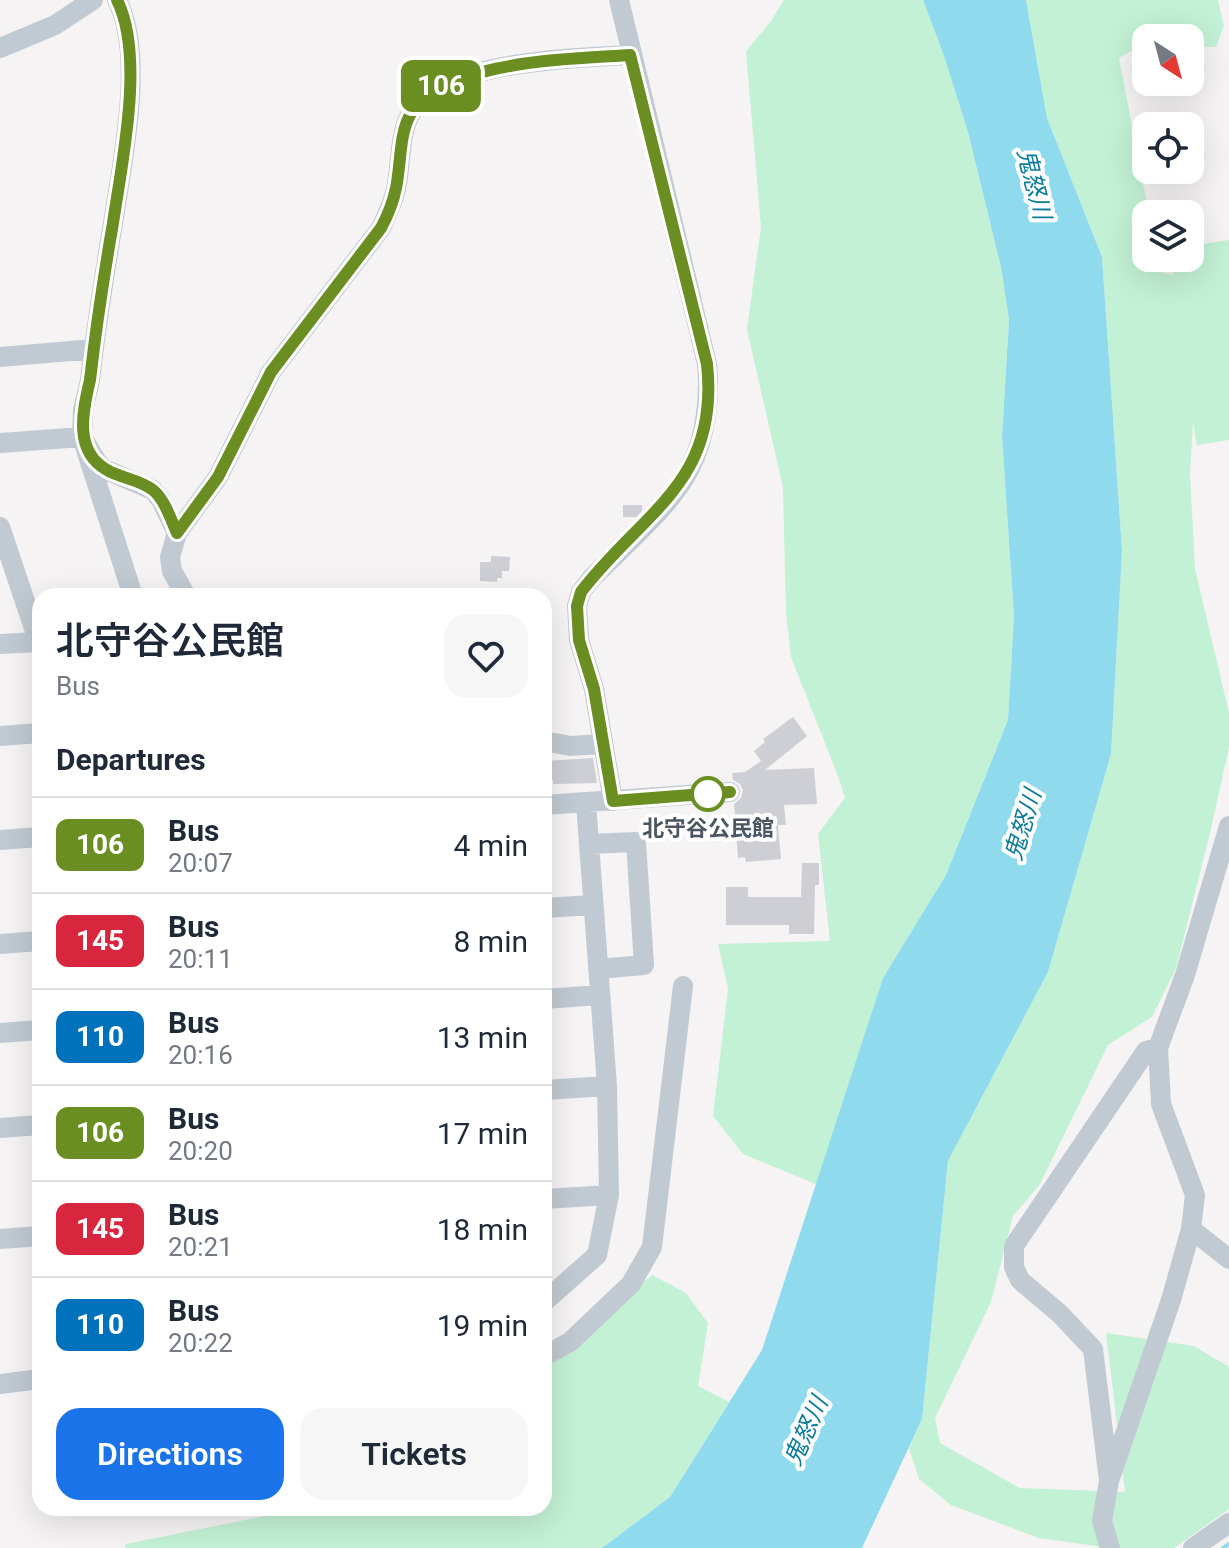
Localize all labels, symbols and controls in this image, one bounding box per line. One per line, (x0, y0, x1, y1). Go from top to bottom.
north arrow (1132, 24, 1204, 96)
map controls (1132, 24, 1204, 272)
line badge: 106 (395, 60, 487, 112)
text: 106 (417, 69, 465, 102)
button: locate (1132, 112, 1204, 184)
water label: 鬼怒川 (1012, 146, 1057, 225)
button: layers (1132, 200, 1204, 272)
button: heart (444, 614, 528, 698)
text: 北守谷公民館 (56, 619, 284, 663)
text: Bus (56, 671, 100, 701)
text: Departures (56, 742, 206, 777)
marker: 北守谷公民館 (691, 777, 725, 811)
water label: 鬼怒川 (999, 784, 1048, 864)
text: Bus (168, 813, 219, 848)
place label: 北守谷公民館 (642, 816, 774, 841)
text: 106 (76, 828, 124, 861)
text: 4 min (454, 828, 528, 863)
text: 20:07 (168, 848, 233, 878)
text: Bus (168, 909, 219, 944)
text: 145 (76, 924, 124, 957)
text: 8 min (454, 924, 528, 959)
text: 20:11 (168, 944, 233, 974)
text: Bus (168, 1005, 219, 1040)
text: 110 (76, 1020, 124, 1053)
text: 13 min (437, 1020, 528, 1055)
text: 20:16 (168, 1040, 233, 1070)
text: Bus (168, 1101, 219, 1136)
text: 106 (76, 1116, 124, 1149)
text: 17 min (437, 1116, 528, 1151)
text: 20:20 (168, 1136, 233, 1166)
text: Bus (168, 1197, 219, 1232)
text: 145 (76, 1212, 124, 1245)
text: 18 min (437, 1212, 528, 1247)
text: 20:21 (168, 1232, 233, 1262)
text: Bus (168, 1293, 219, 1328)
text: 110 (76, 1308, 124, 1341)
text: 19 min (437, 1308, 528, 1343)
text: 20:22 (168, 1328, 233, 1358)
water label: 鬼怒川 (779, 1390, 835, 1470)
button: Directions (56, 1408, 284, 1500)
button: Tickets (300, 1408, 528, 1500)

